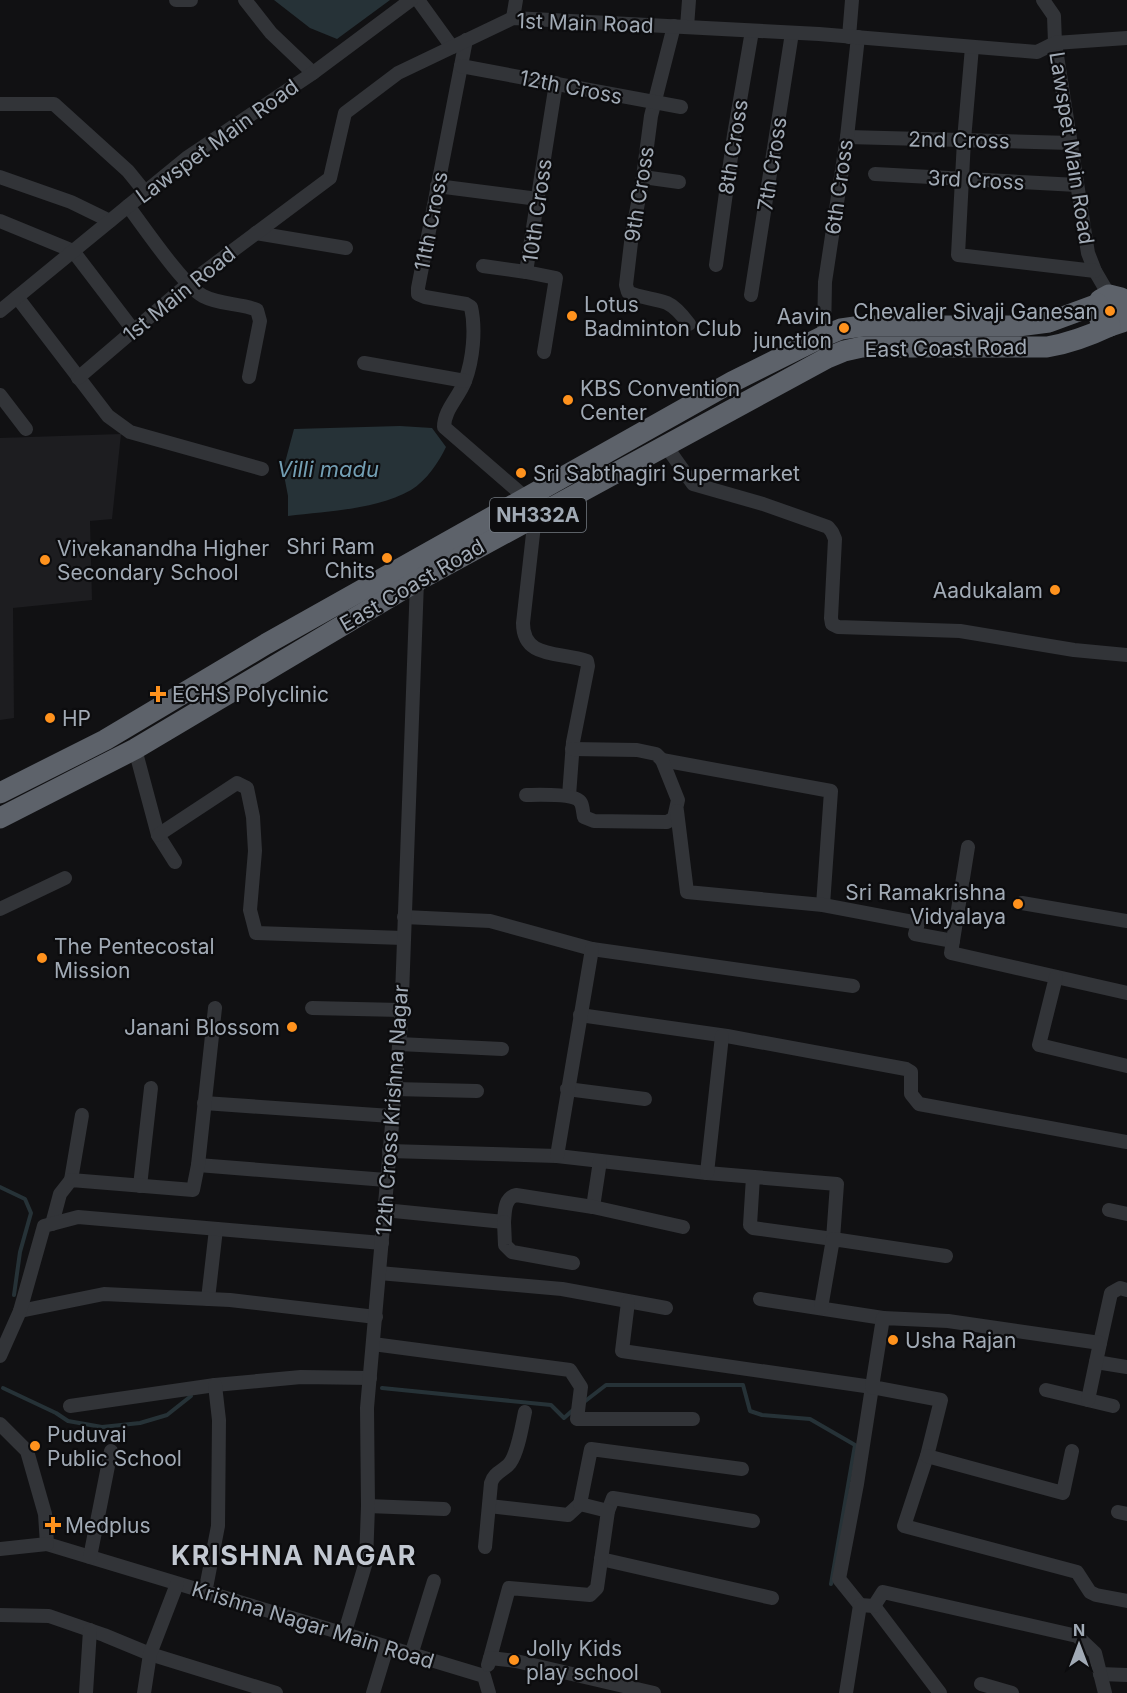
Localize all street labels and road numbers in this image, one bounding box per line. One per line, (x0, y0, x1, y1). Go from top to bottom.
street label: 1st Main Road (516, 8, 654, 38)
street label: Lawspet Main Road (1044, 50, 1100, 246)
street label: 12th Cross (517, 65, 625, 109)
street label: Lawspet Main Road (131, 74, 303, 208)
street label: 8th Cross (713, 98, 753, 196)
street label: 7th Cross (752, 115, 792, 213)
street label: 2nd Cross (908, 127, 1010, 153)
street label: 6th Cross (820, 138, 858, 236)
street label: 9th Cross (619, 145, 659, 243)
street label: 10th Cross (517, 157, 557, 265)
street label: 3rd Cross (927, 165, 1025, 195)
street label: 11th Cross (409, 169, 453, 273)
street label: 1st Main Road (118, 241, 240, 347)
street label: East Coast Road (864, 334, 1028, 362)
road number: NH332A (490, 498, 586, 532)
street label: East Coast Road (335, 533, 489, 637)
street label: 12th Cross Krishna Nagar (371, 984, 413, 1236)
street label: Krishna Nagar Main Road (189, 1576, 437, 1674)

